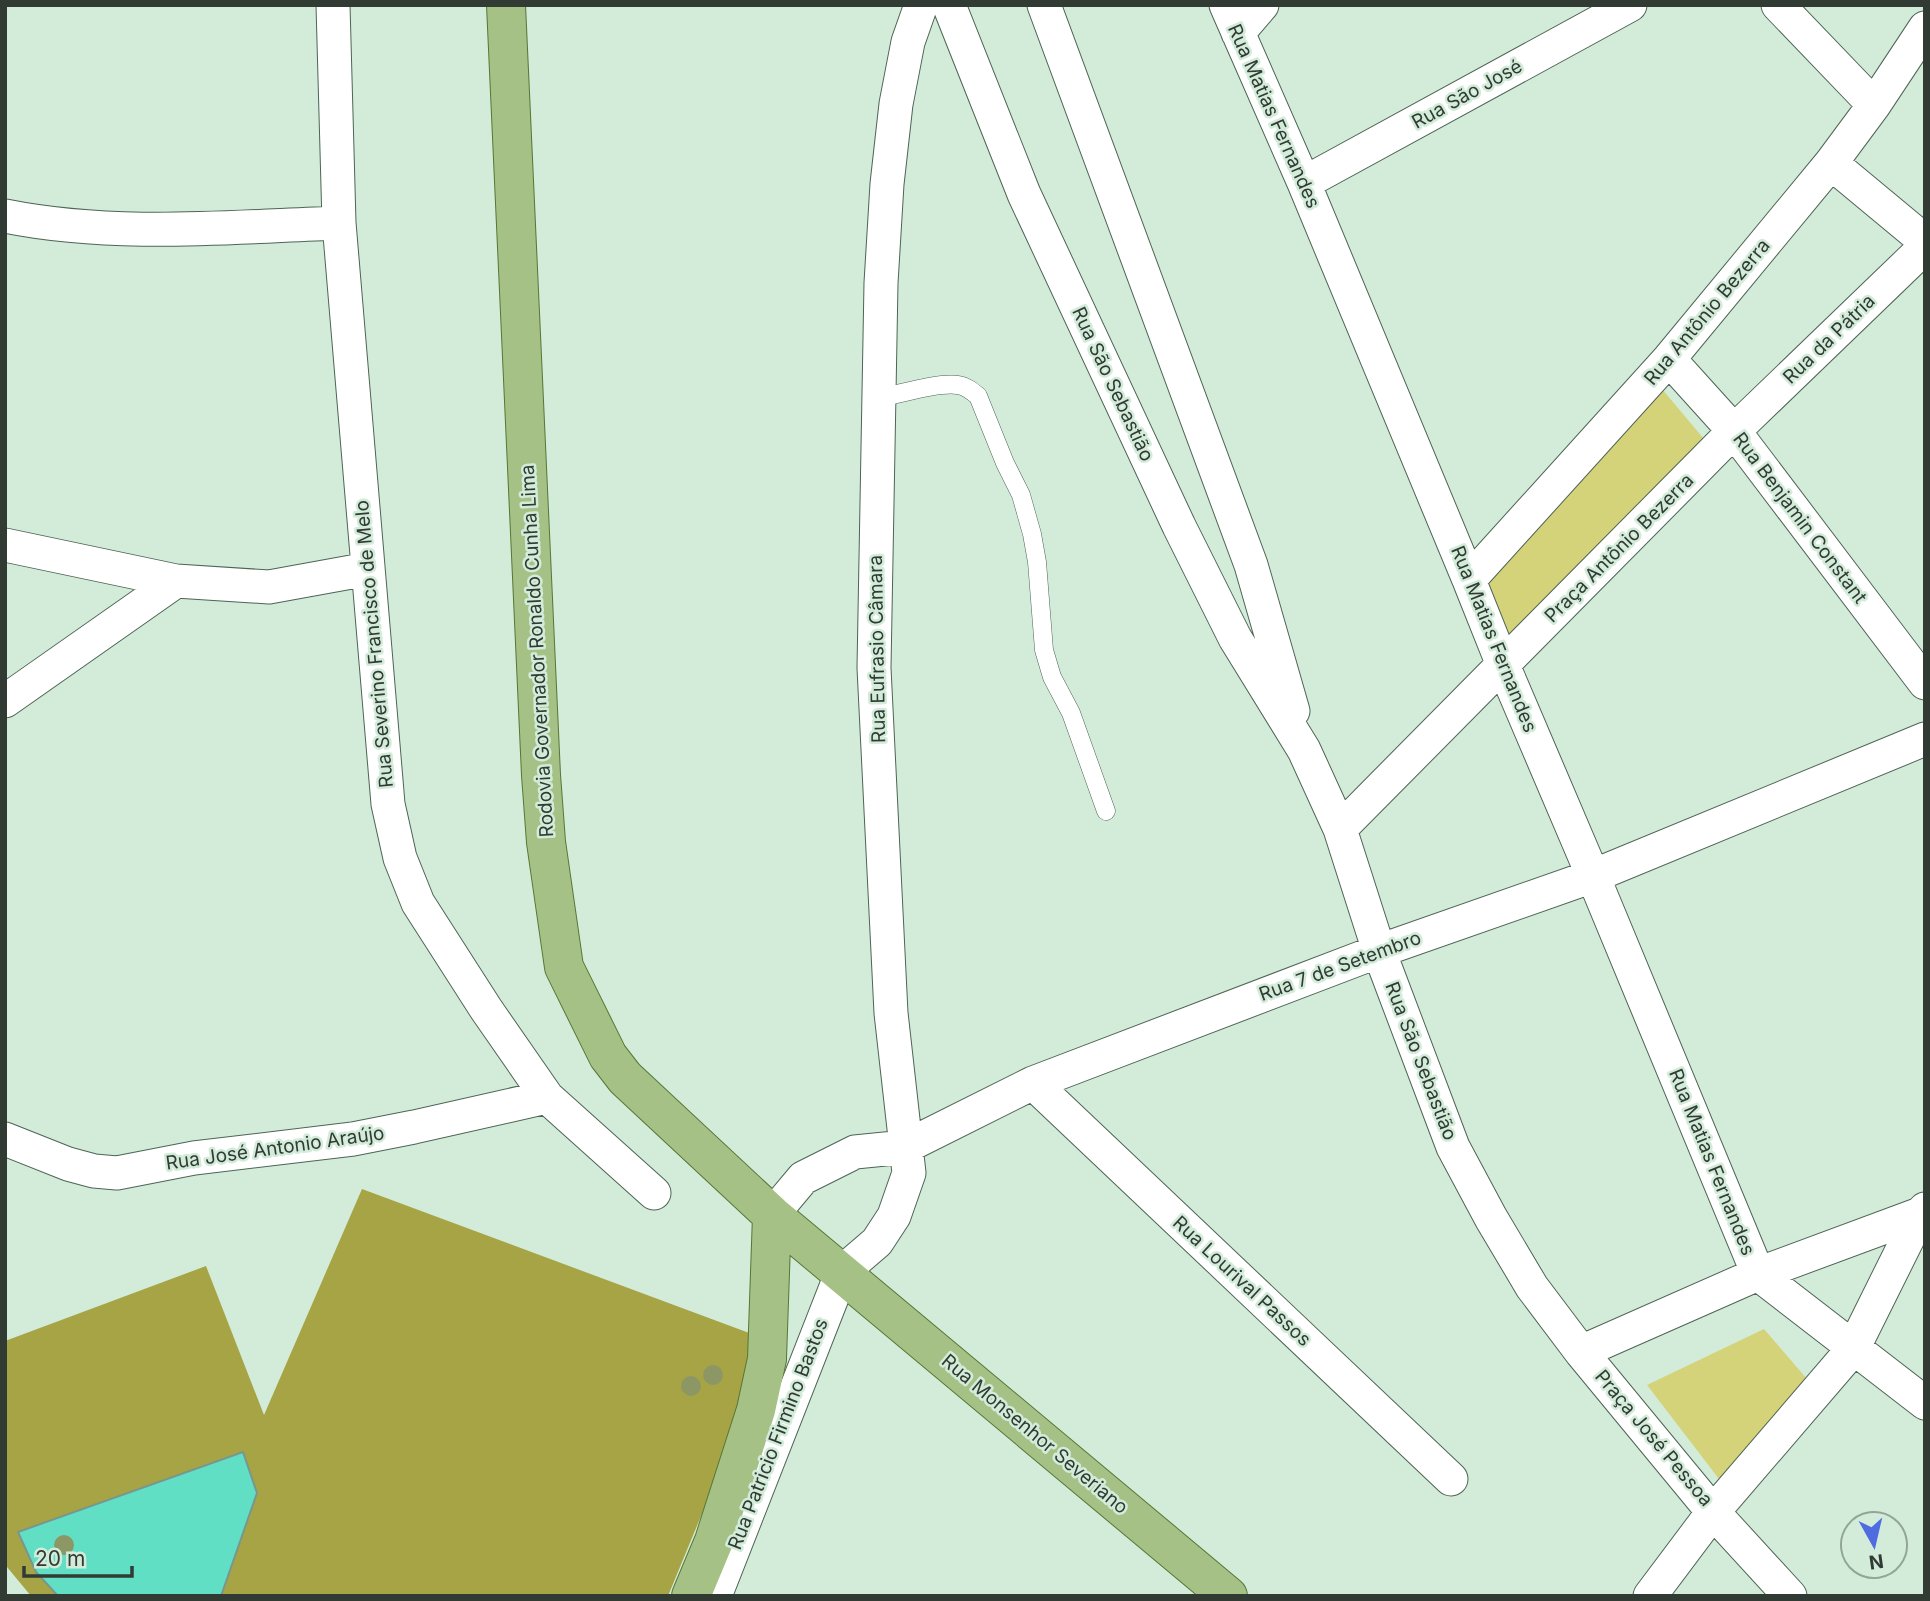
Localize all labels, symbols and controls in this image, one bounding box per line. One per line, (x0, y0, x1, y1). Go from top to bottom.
street label: Rua Matias Fernandes (1223, 20, 1325, 212)
street label: Rua São José (1408, 54, 1526, 134)
street label: Rua Antônio Bezerra (1639, 234, 1775, 390)
street label: Rua da Pátria (1778, 289, 1880, 389)
street label: Rua São Sebastião (1067, 303, 1159, 465)
street label: Rua Benjamin Constant (1728, 428, 1872, 608)
street label: Rodovia Governador Ronaldo Cunha Lima (516, 464, 558, 838)
street label: Praça Antônio Bezerra (1540, 469, 1698, 627)
street label: Rua Severino Francisco de Melo (350, 499, 398, 789)
street label: Rua Matias Fernandes (1446, 542, 1542, 736)
street label: Rua Eufrasio Câmara (864, 555, 890, 743)
street label: Rua 7 de Setembro (1256, 926, 1424, 1006)
street label: Rua São Sebastião (1380, 979, 1462, 1143)
street label: Rua Matias Fernandes (1664, 1065, 1760, 1259)
street label: Rua José Antonio Araújo (164, 1121, 386, 1175)
street label: Rua Lourival Passos (1168, 1211, 1316, 1351)
street label: Rua Patricio Firmino Bastos (723, 1315, 833, 1553)
street label: Rua Monsenhor Severiano (937, 1349, 1133, 1519)
street label: Praça José Pessoa (1590, 1365, 1718, 1511)
north arrow (1839, 1510, 1909, 1580)
scale bar (24, 1534, 133, 1578)
text: 20 m (35, 1546, 85, 1571)
text: N (1868, 1549, 1885, 1574)

